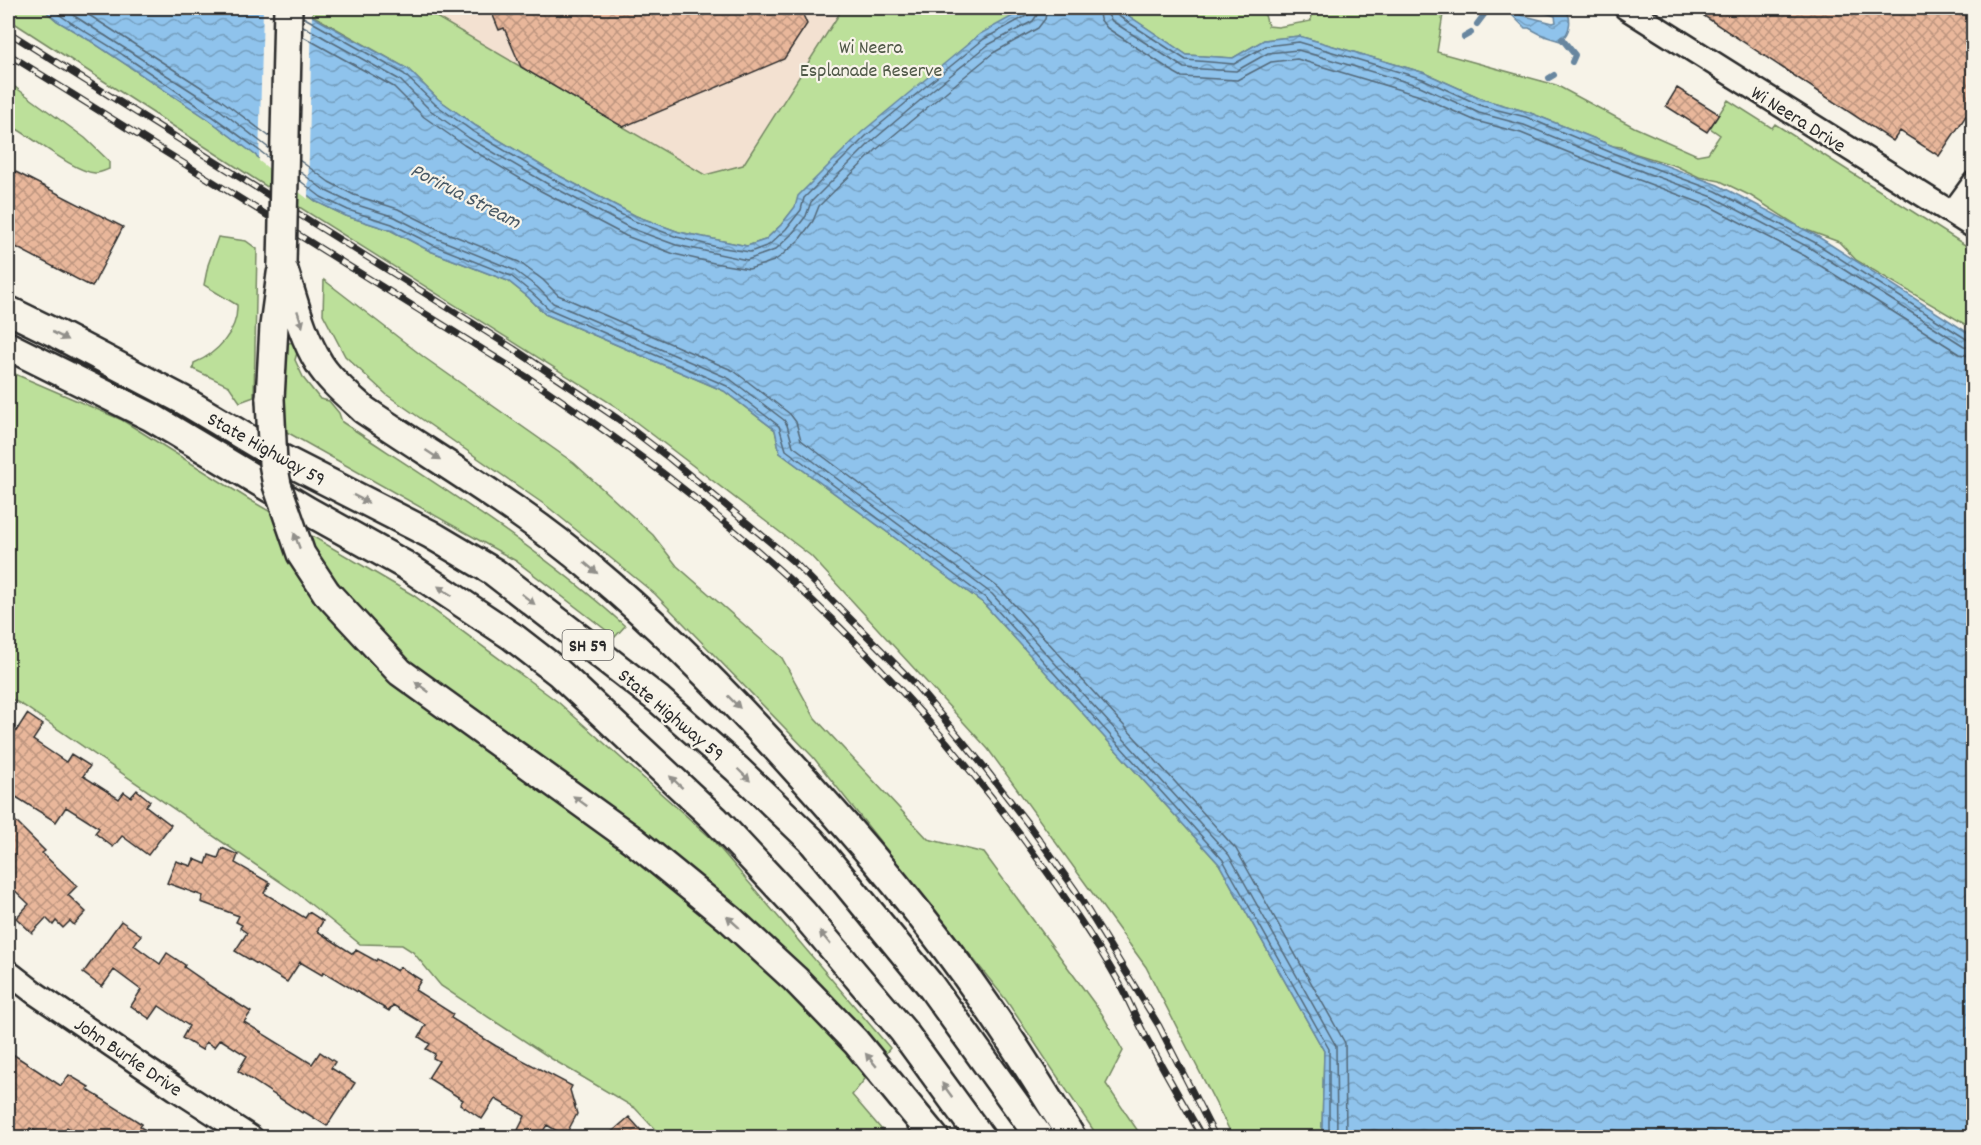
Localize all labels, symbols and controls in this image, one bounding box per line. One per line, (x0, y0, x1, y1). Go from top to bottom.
park label: Wi Neera Esplanade Reserve (800, 35, 942, 86)
street label: Wi Neera Drive (1745, 80, 1850, 161)
water label: Porirua Stream (404, 157, 526, 239)
one-way arrow (296, 310, 305, 328)
one-way arrow (52, 331, 69, 340)
street label: State Highway 59 (201, 406, 330, 495)
one-way arrow (424, 450, 441, 461)
one-way arrow (352, 494, 369, 504)
one-way arrow (291, 532, 301, 550)
one-way arrow (583, 561, 598, 574)
one-way arrow (437, 586, 453, 597)
one-way arrow (520, 592, 535, 604)
road number: SH 59 (562, 630, 614, 660)
street label: State Highway 59 (611, 663, 729, 769)
one-way arrow (414, 681, 430, 693)
one-way arrow (726, 694, 740, 708)
one-way arrow (736, 768, 751, 782)
one-way arrow (668, 775, 683, 789)
one-way arrow (573, 795, 589, 807)
one-way arrow (726, 916, 741, 929)
one-way arrow (818, 930, 831, 946)
street label: John Burke Drive (68, 1012, 187, 1105)
one-way arrow (864, 1052, 877, 1068)
one-way arrow (941, 1083, 953, 1098)

